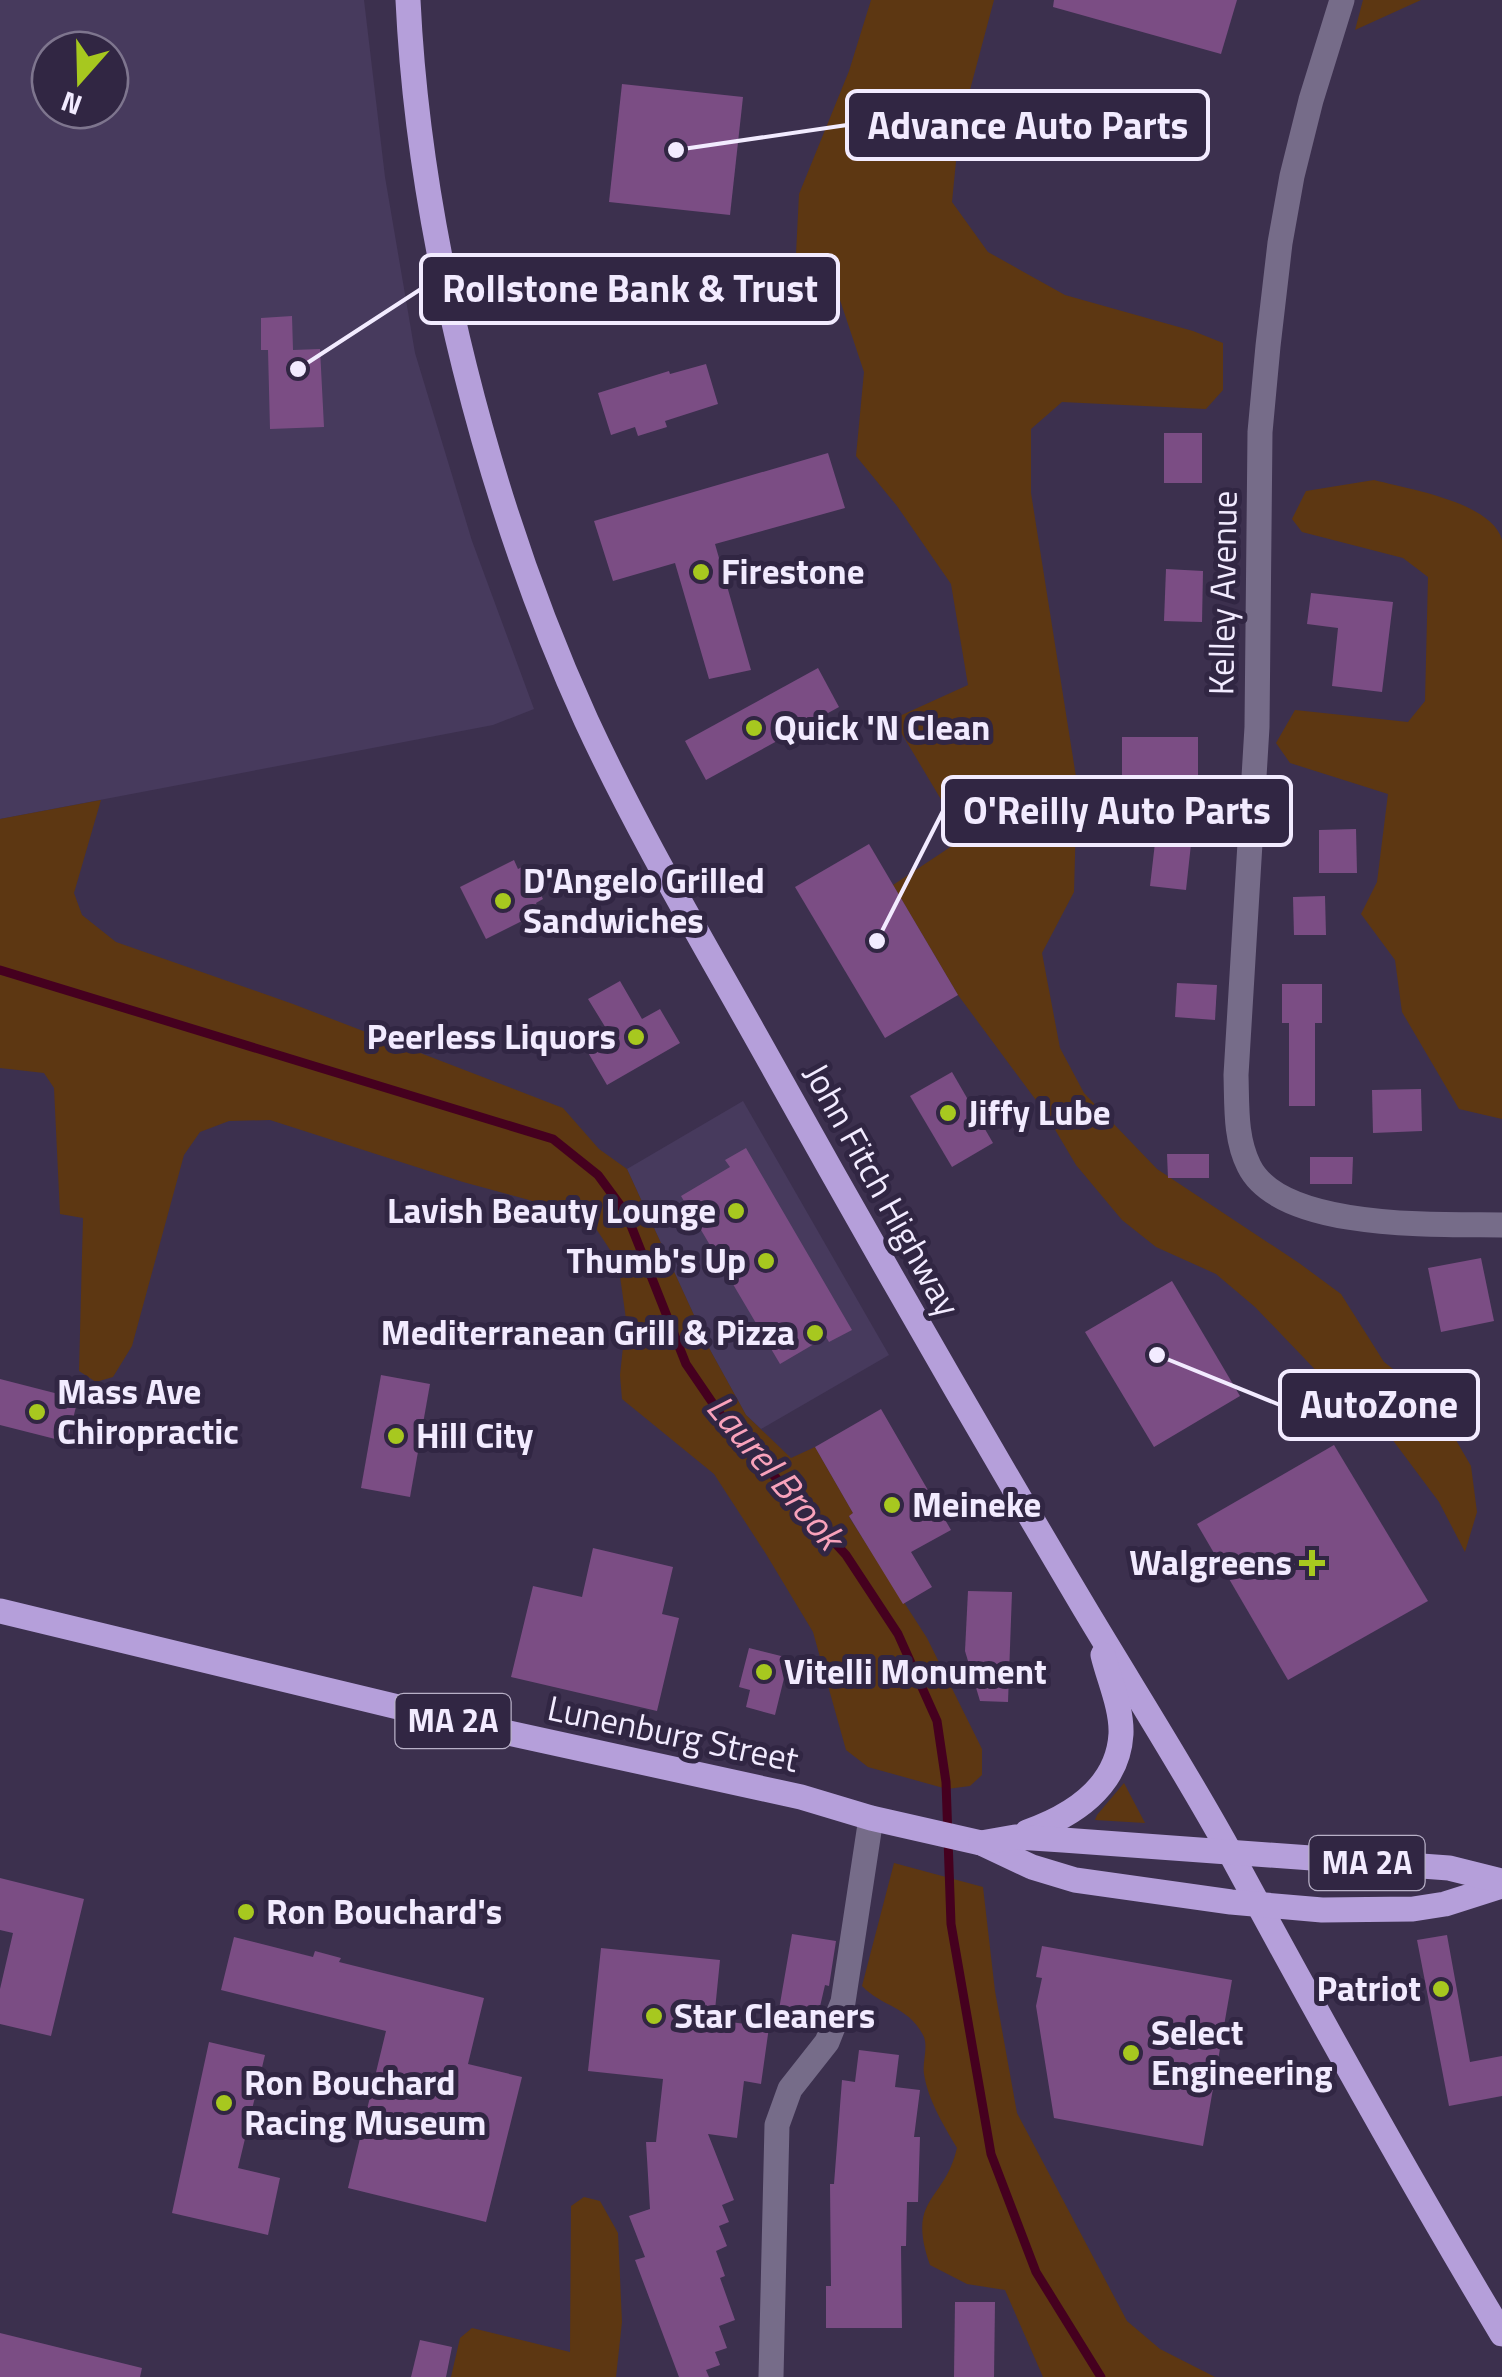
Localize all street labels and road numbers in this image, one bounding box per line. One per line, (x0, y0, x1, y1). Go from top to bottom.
street label: Kelley Avenue (1193, 490, 1251, 696)
street label: John Fitch Highway (791, 1053, 975, 1326)
street label: Lunenburg Street (543, 1680, 804, 1786)
road number: MA 2A (396, 1694, 510, 1748)
road number: MA 2A (1310, 1836, 1424, 1890)

